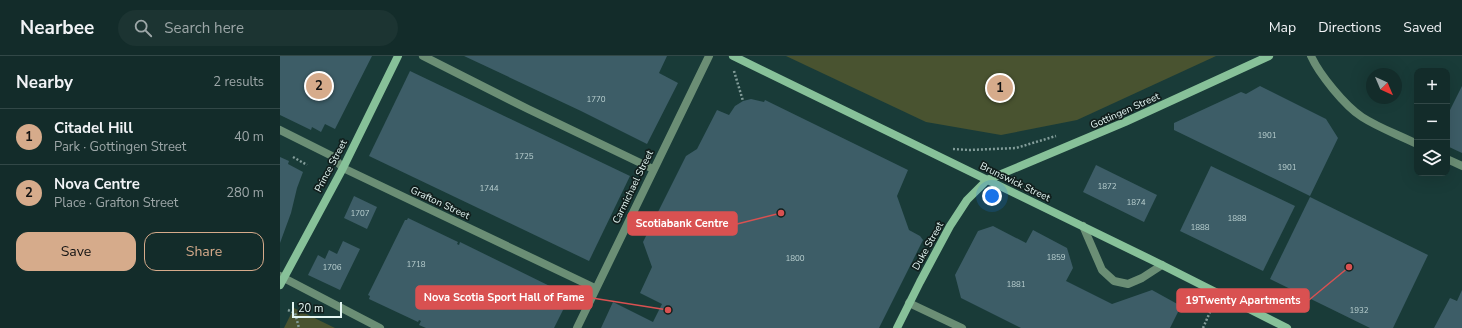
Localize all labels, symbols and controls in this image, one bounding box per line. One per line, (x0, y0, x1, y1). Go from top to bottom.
search box (118, 10, 398, 46)
text: Nearbee (20, 15, 94, 41)
icon: search (132, 17, 154, 39)
text: Search here (164, 18, 244, 38)
text: Map (1269, 18, 1296, 37)
text: Directions (1318, 18, 1381, 37)
text: Saved (1403, 18, 1442, 37)
north arrow (1366, 68, 1402, 104)
map controls (1414, 68, 1450, 176)
button: + (1414, 68, 1450, 104)
text: Nearby (16, 71, 73, 94)
pin: 2 (306, 71, 332, 101)
text: 2 results (213, 73, 264, 91)
pin: 1 (987, 73, 1013, 103)
street label: Gottingen Street (1088, 89, 1162, 133)
house number: 1770 (586, 94, 606, 105)
button: − (1414, 104, 1450, 140)
text: Citadel Hill (54, 118, 133, 138)
text: 1 (25, 128, 33, 146)
text: 40 m (234, 128, 264, 146)
house number: 1901 (1257, 130, 1277, 141)
street label: Prince Street (311, 137, 351, 195)
text: Park · Gottingen Street (54, 138, 186, 156)
button: layers (1414, 140, 1450, 176)
street label: Carmichael Street (609, 148, 657, 226)
house number: 1725 (514, 151, 534, 162)
street label: Brunswick Street (978, 159, 1053, 205)
house number: 1901 (1277, 162, 1297, 173)
text: Nova Centre (54, 174, 140, 194)
house number: 1872 (1097, 181, 1117, 192)
street label: Grafton Street (408, 183, 472, 223)
house number: 1744 (479, 183, 499, 194)
text: 2 (25, 184, 33, 202)
text: 280 m (226, 184, 264, 202)
your location (982, 186, 1002, 206)
text: Place · Grafton Street (54, 194, 178, 212)
house number: 1874 (1126, 197, 1146, 208)
house number: 1707 (350, 208, 370, 219)
callout: Scotiabank Centre (628, 212, 737, 235)
house number: 1888 (1227, 213, 1247, 224)
text: Scotiabank Centre (635, 216, 729, 231)
street label: Duke Street (909, 219, 947, 273)
house number: 1888 (1190, 222, 1210, 233)
button: Save (16, 232, 136, 271)
button: Share (144, 232, 264, 271)
house number: 1859 (1046, 252, 1066, 263)
house number: 1800 (785, 253, 805, 264)
house number: 1718 (406, 259, 426, 270)
house number: 1706 (322, 262, 342, 273)
house number: 1881 (1006, 279, 1026, 290)
callout: Nova Scotia Sport Hall of Fame (416, 286, 592, 309)
callout: 19Twenty Apartments (1177, 289, 1309, 312)
text: Nova Scotia Sport Hall of Fame (424, 290, 584, 305)
text: 19Twenty Apartments (1185, 293, 1301, 308)
scale bar (292, 300, 342, 319)
text: 20 m (298, 301, 323, 316)
house number: 1932 (1349, 305, 1369, 316)

